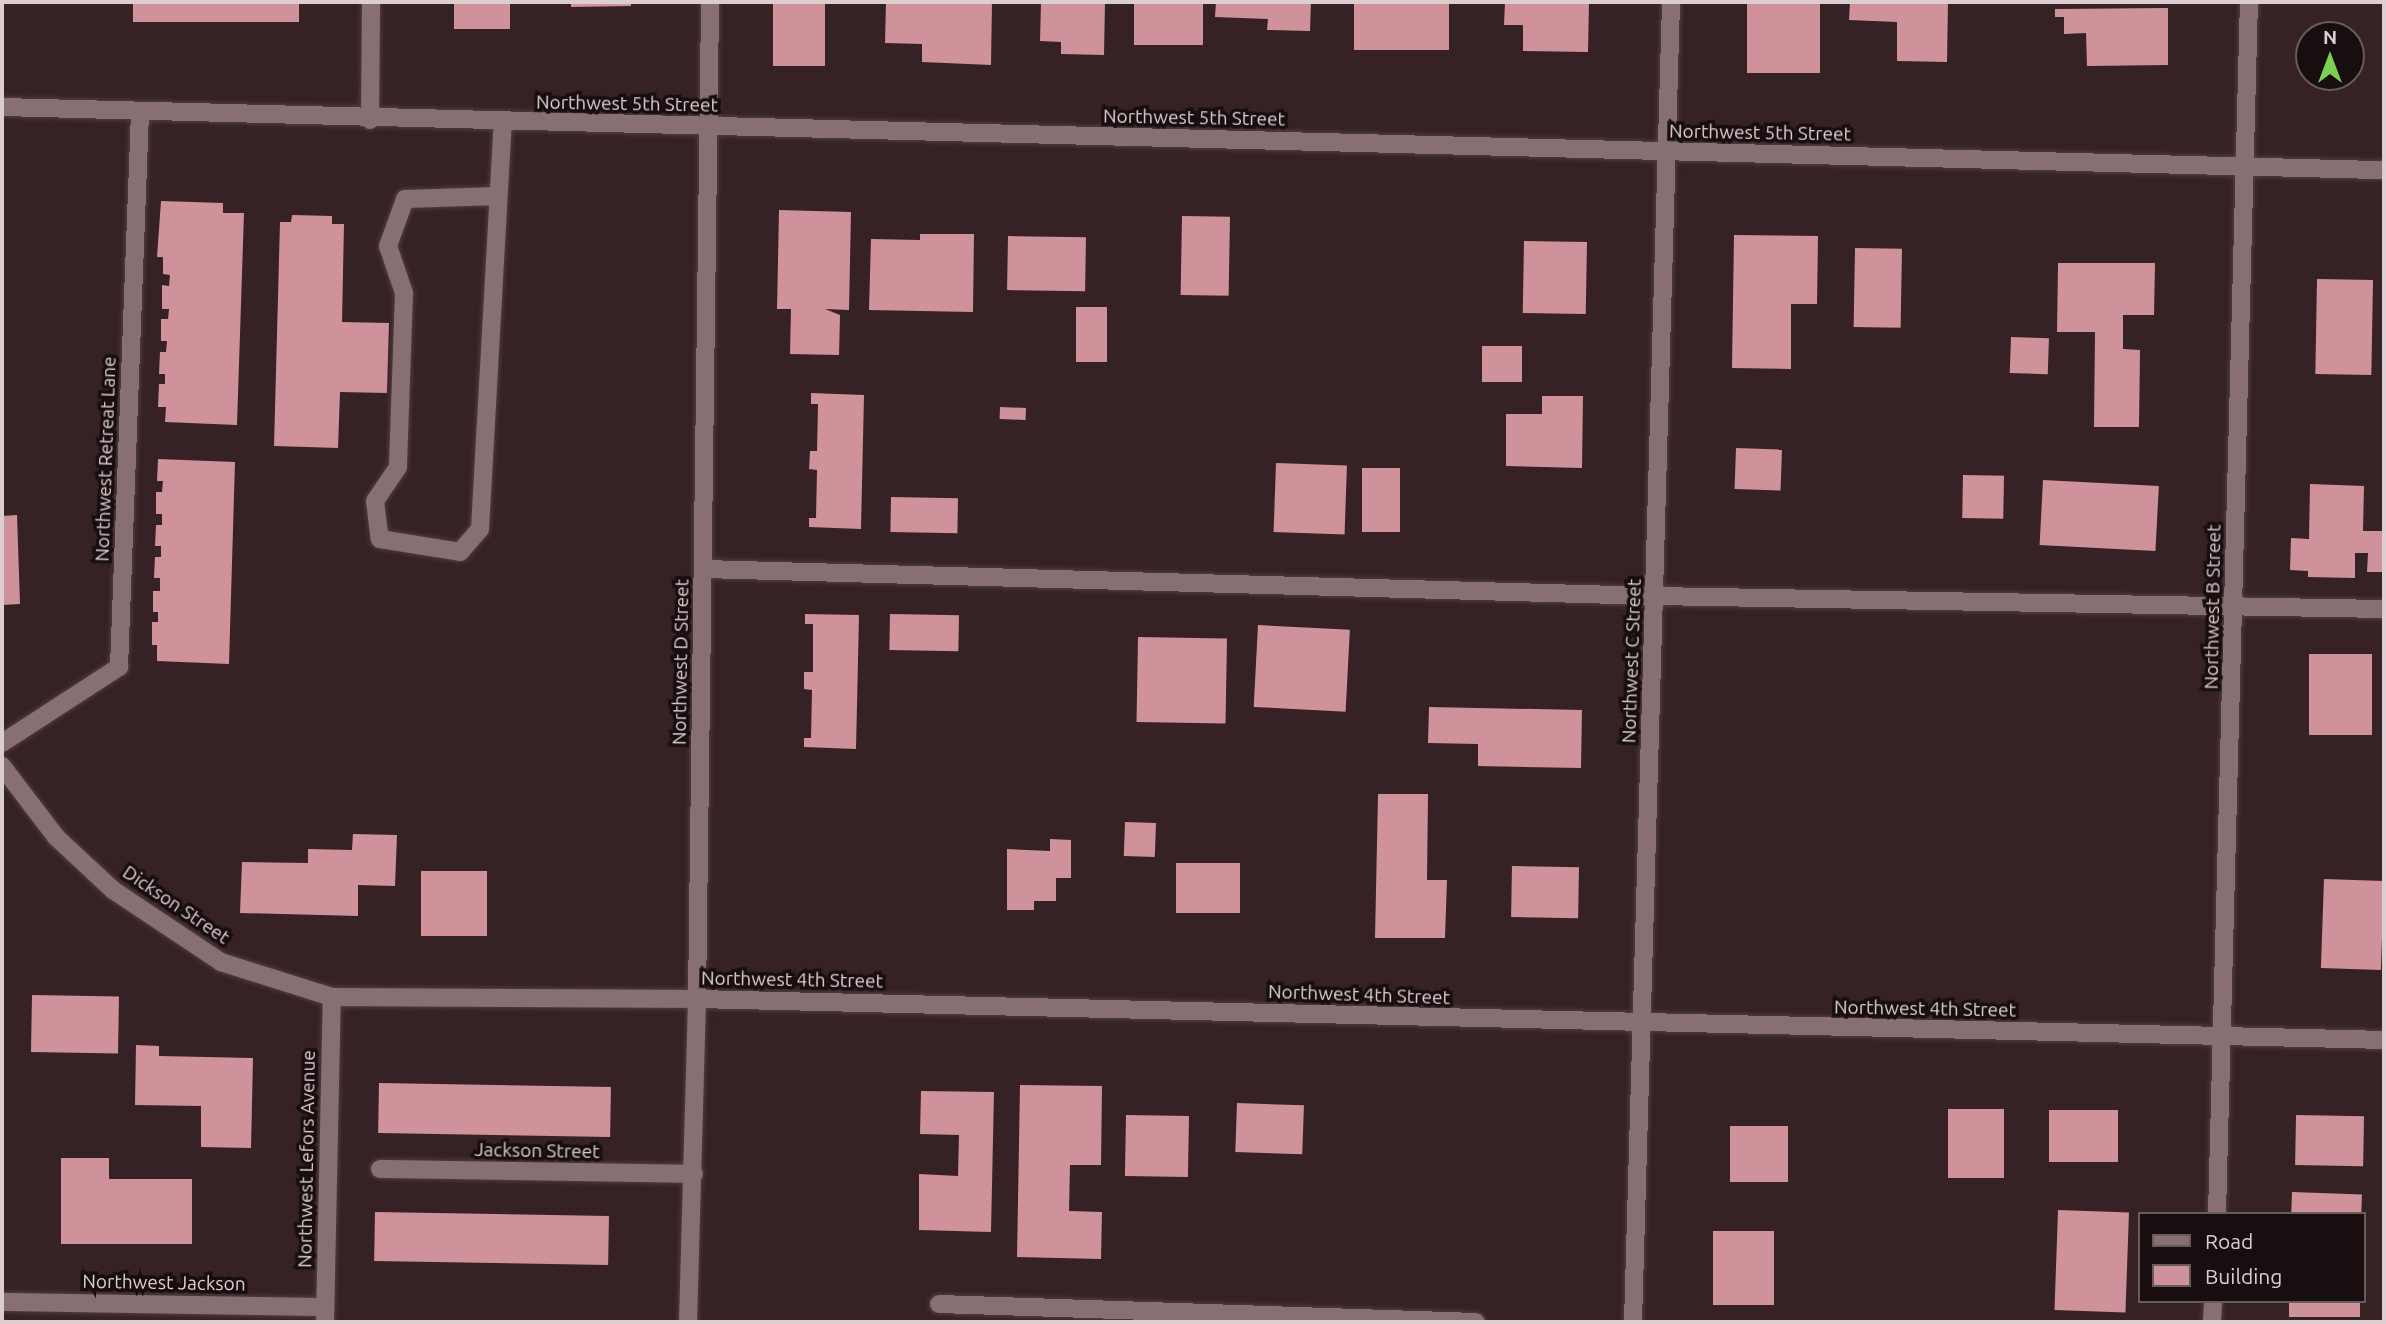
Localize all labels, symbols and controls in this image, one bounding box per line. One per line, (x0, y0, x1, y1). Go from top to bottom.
north arrow (2295, 21, 2365, 91)
text: N (2323, 26, 2337, 48)
street label: Northwest 5th Street (536, 91, 718, 117)
street label: Northwest 5th Street (1103, 105, 1285, 131)
street label: Northwest 5th Street (1669, 120, 1851, 146)
street label: Northwest Retreat Lane (91, 356, 121, 562)
street label: Northwest B Street (2200, 524, 2226, 690)
street label: Northwest C Street (1618, 578, 1646, 744)
street label: Northwest D Street (668, 579, 694, 745)
street label: Dickson Street (118, 861, 234, 949)
street label: Northwest 4th Street (701, 967, 883, 993)
street label: Northwest 4th Street (1268, 980, 1450, 1010)
street label: Northwest 4th Street (1834, 996, 2016, 1022)
street label: Northwest Lefors Avenue (294, 1050, 320, 1268)
street label: Jackson Street (474, 1139, 600, 1163)
legend (2138, 1212, 2365, 1303)
text: Road (2205, 1229, 2253, 1253)
text: Building (2205, 1264, 2282, 1288)
street label: Northwest Jackson (82, 1270, 246, 1296)

